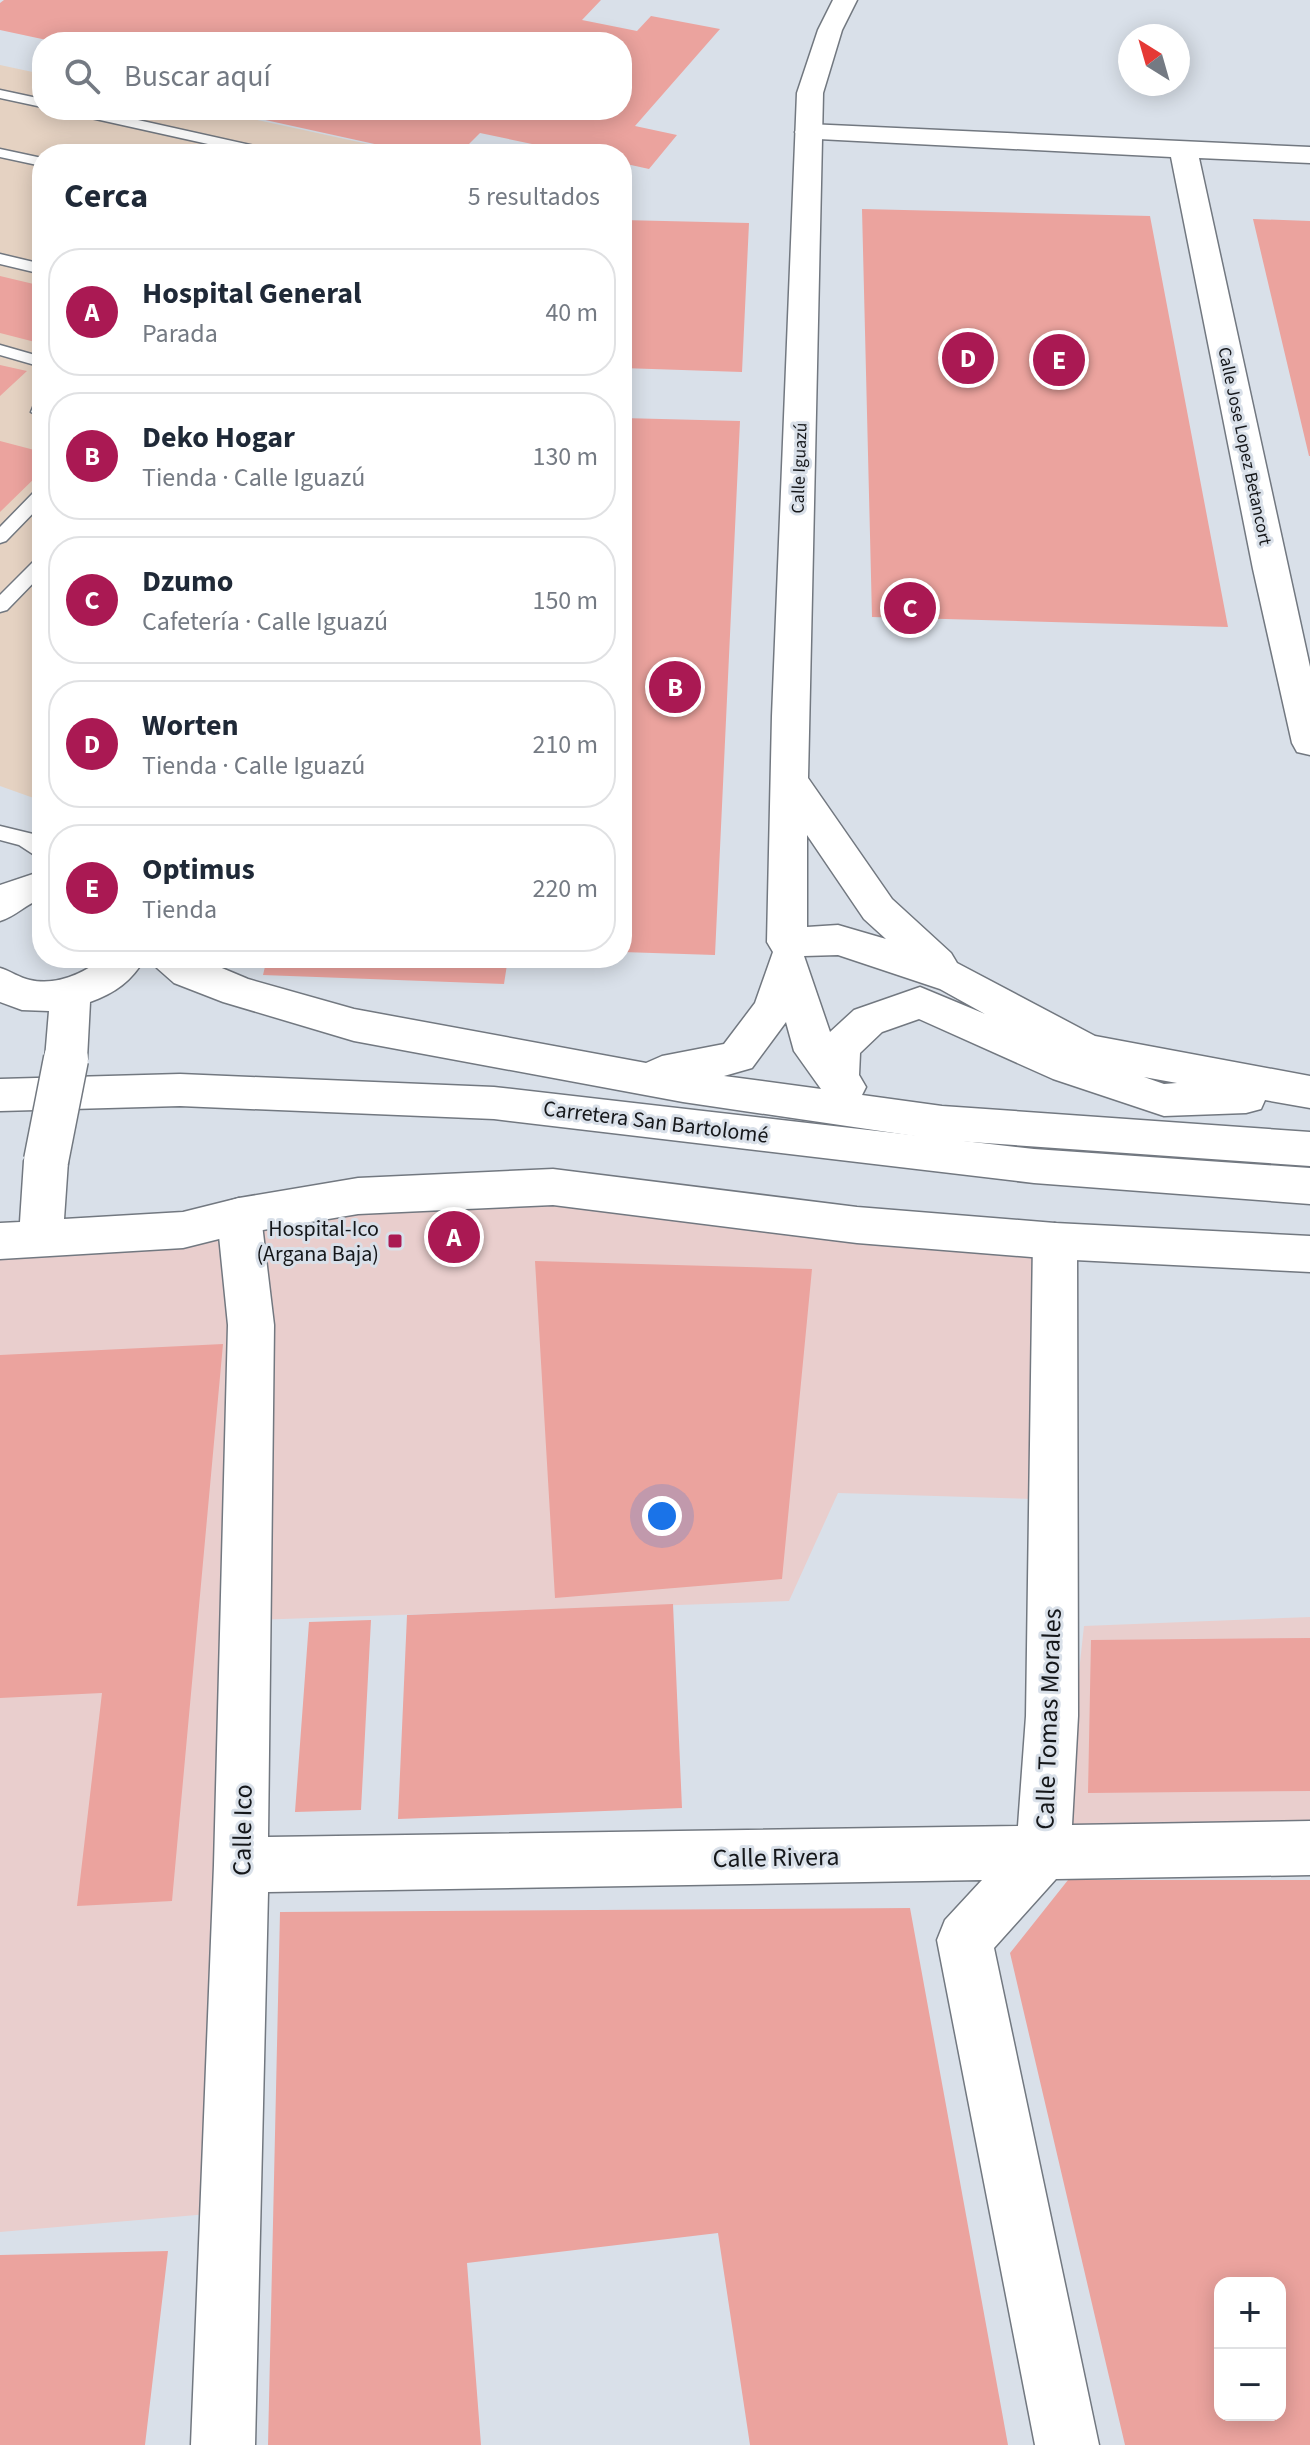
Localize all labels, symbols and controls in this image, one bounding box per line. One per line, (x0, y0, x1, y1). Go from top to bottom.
north arrow (1118, 24, 1190, 96)
search box (32, 32, 632, 120)
icon: search (60, 54, 104, 98)
text: Buscar aquí (124, 55, 271, 98)
text: Cerca (64, 172, 148, 221)
text: 5 resultados (468, 178, 600, 215)
text: Hospital General (142, 272, 362, 315)
text: A (85, 294, 99, 331)
text: 40 m (545, 294, 598, 331)
text: Parada (142, 315, 218, 352)
pin: D (942, 328, 994, 388)
pin: E (1033, 330, 1085, 390)
street label: Calle Jose Lopez Betancort (1211, 345, 1278, 547)
text: Deko Hogar (142, 416, 295, 459)
street label: Calle Iguazú (785, 422, 814, 514)
text: B (84, 438, 100, 475)
text: 130 m (532, 438, 598, 475)
text: Tienda · Calle Iguazú (142, 459, 365, 496)
text: Dzumo (142, 560, 233, 603)
pin: C (884, 578, 936, 638)
text: C (84, 582, 100, 619)
text: 150 m (532, 582, 598, 619)
text: Cafetería · Calle Iguazú (142, 603, 388, 640)
pin: B (649, 657, 701, 717)
text: Worten (142, 704, 239, 747)
text: D (84, 726, 100, 763)
text: 210 m (532, 726, 598, 763)
text: Tienda · Calle Iguazú (142, 747, 365, 784)
text: Optimus (142, 848, 255, 891)
text: E (85, 870, 99, 907)
text: 220 m (532, 870, 598, 907)
text: Tienda (142, 891, 217, 928)
street label: Carretera San Bartolomé (541, 1092, 770, 1152)
pin: A (428, 1207, 480, 1267)
place label: Hospital-Ico (Argana Baja) (256, 1213, 379, 1270)
marker: Hospital-Ico (Argana Baja) (386, 1232, 404, 1250)
your location (642, 1496, 682, 1536)
street label: Calle Tomas Morales (1026, 1608, 1071, 1830)
street label: Calle Ico (223, 1784, 262, 1876)
street label: Calle Rivera (712, 1838, 840, 1877)
map controls (1214, 2277, 1286, 2421)
button: + (1214, 2277, 1286, 2349)
button: − (1214, 2349, 1286, 2421)

